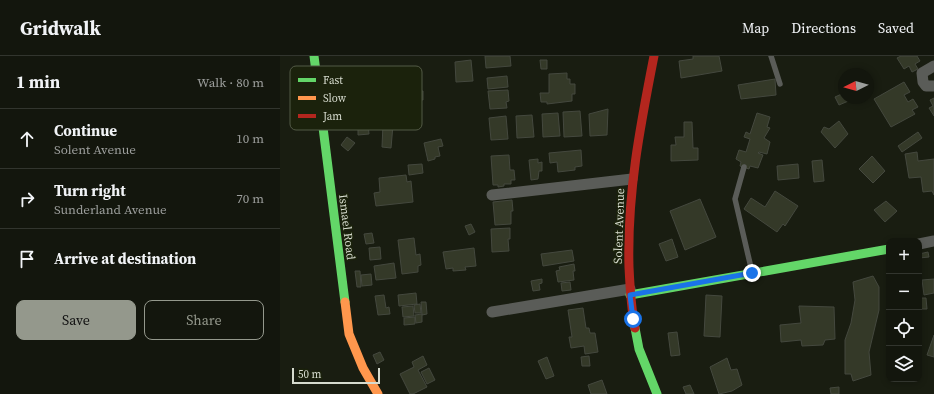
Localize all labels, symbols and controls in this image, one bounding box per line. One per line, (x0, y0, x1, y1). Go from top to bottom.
text: Gridwalk (20, 15, 101, 41)
text: Map (742, 18, 769, 38)
text: Directions (791, 18, 856, 38)
text: Saved (878, 18, 914, 38)
legend (290, 66, 422, 130)
north arrow (838, 68, 874, 104)
text: 1 min (16, 70, 60, 94)
text: Fast (323, 73, 343, 88)
text: Walk · 80 m (197, 74, 264, 91)
text: Slow (323, 91, 347, 106)
text: Jam (322, 109, 342, 124)
text: Continue (54, 120, 117, 141)
icon: ahead (16, 128, 38, 150)
text: 10 m (236, 130, 264, 147)
text: Solent Avenue (54, 141, 136, 158)
text: Turn right (54, 180, 126, 201)
icon: right (16, 188, 38, 210)
street label: Solent Avenue (610, 188, 628, 264)
text: 70 m (236, 190, 264, 207)
street label: Ismael Road (335, 193, 359, 261)
text: Sunderland Avenue (54, 201, 167, 218)
map controls (886, 238, 922, 382)
button: + (886, 238, 922, 274)
icon: arrive (16, 248, 38, 270)
text: Arrive at destination (54, 248, 196, 269)
route end (743, 264, 761, 282)
button: − (886, 274, 922, 310)
button: Save (16, 300, 136, 340)
button: Share (144, 300, 264, 340)
route start (624, 310, 642, 328)
button: locate (886, 310, 922, 346)
button: layers (886, 346, 922, 382)
scale bar (292, 366, 380, 385)
text: 50 m (298, 367, 321, 382)

